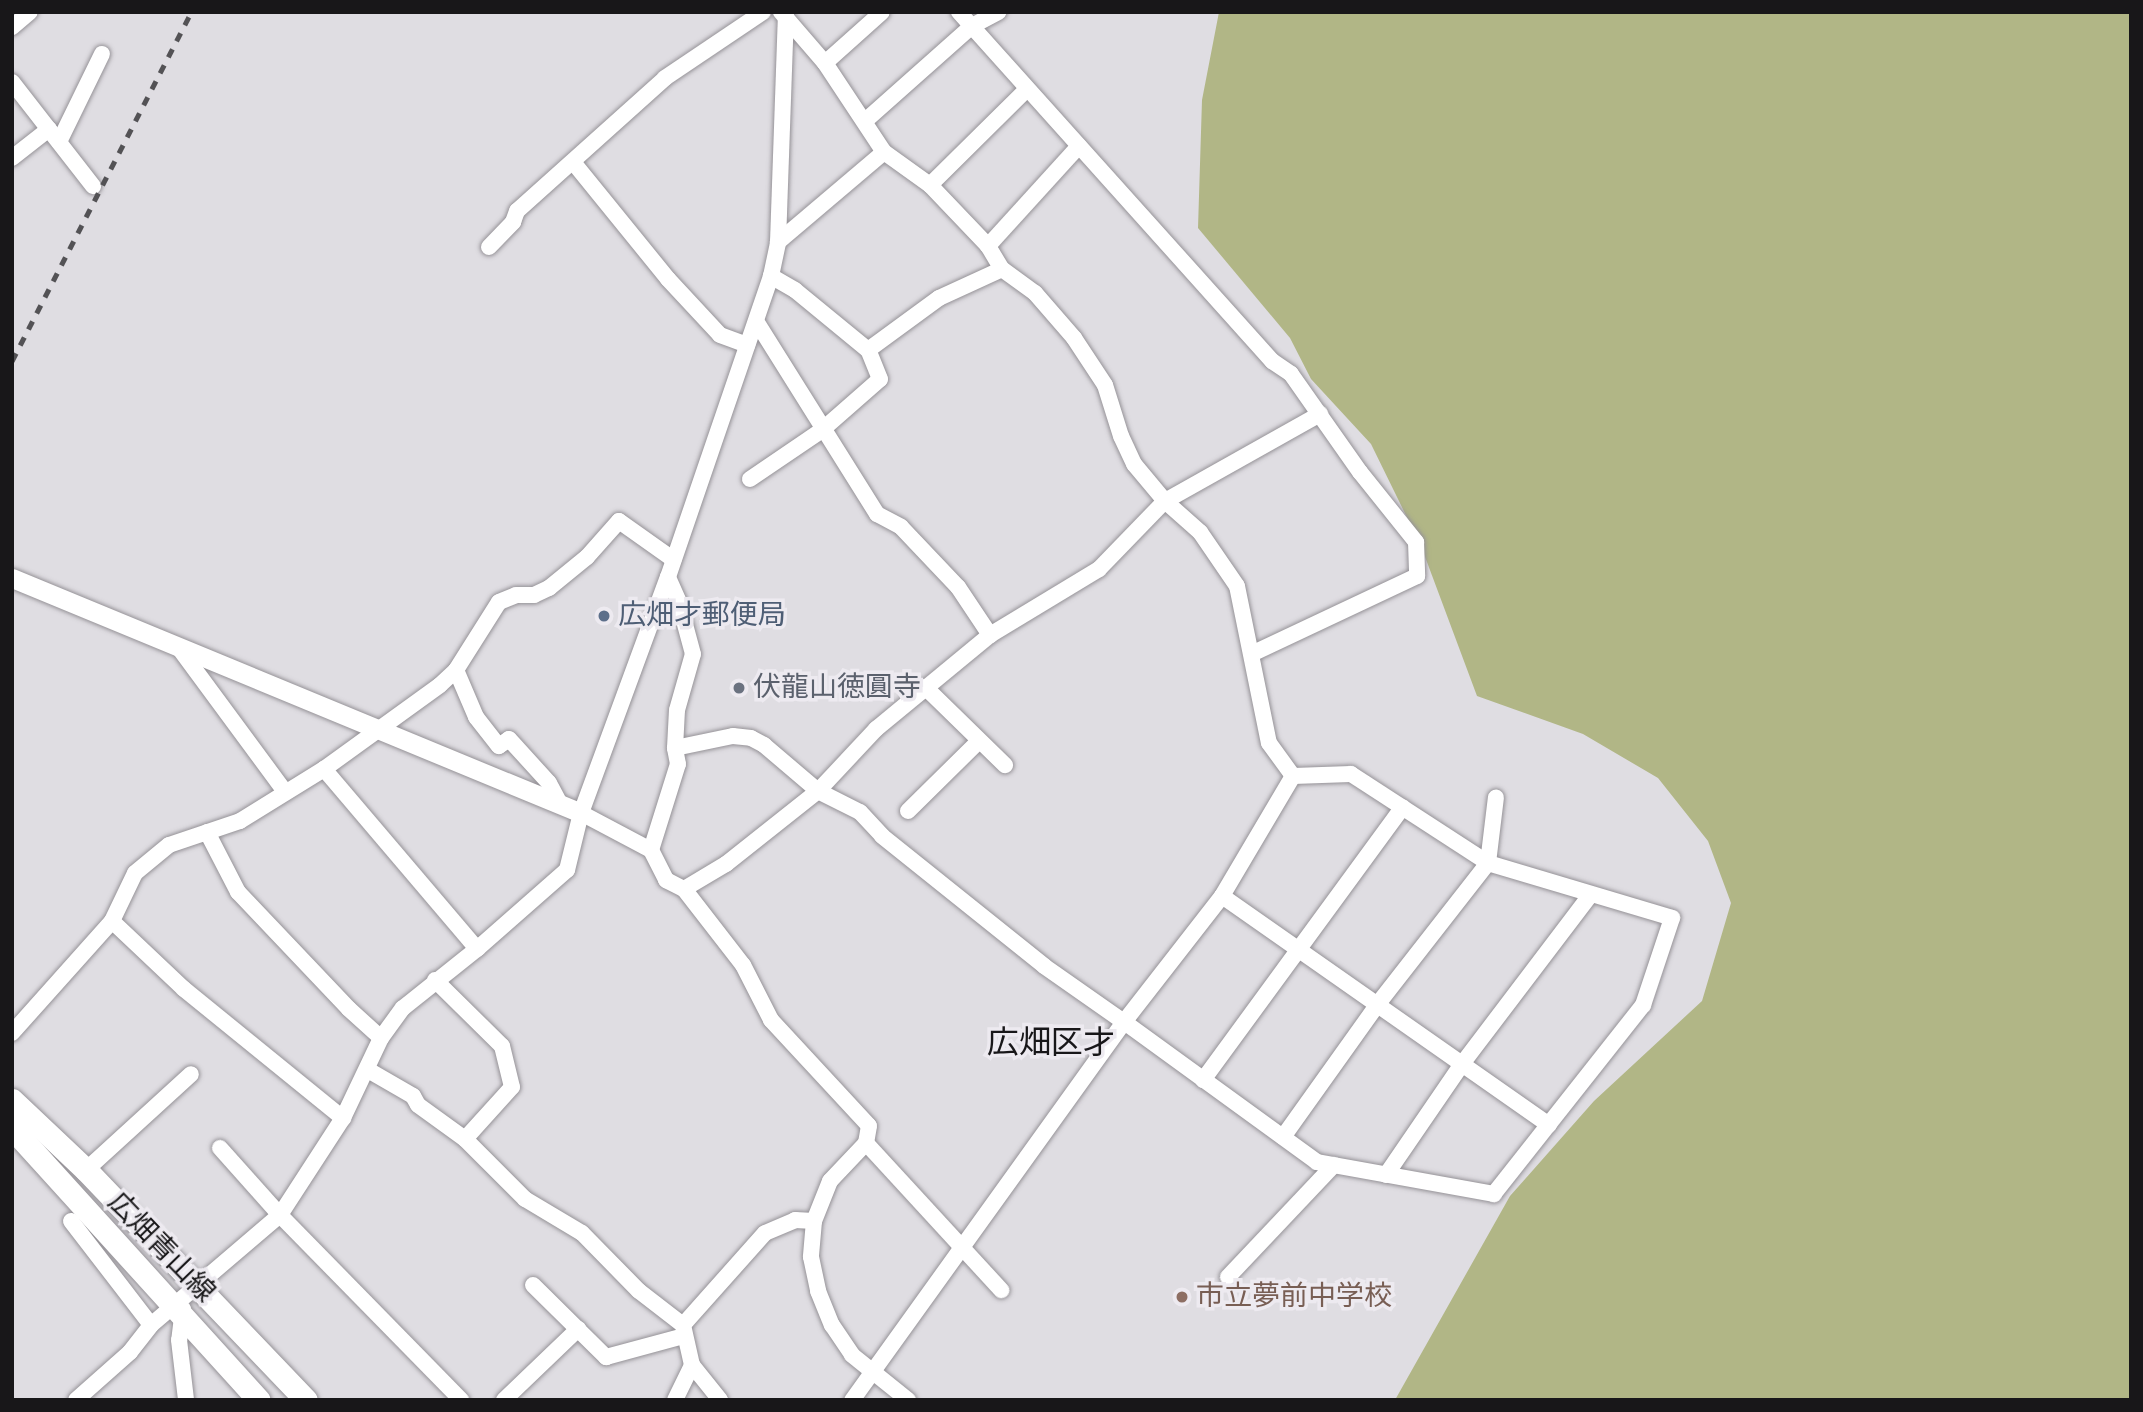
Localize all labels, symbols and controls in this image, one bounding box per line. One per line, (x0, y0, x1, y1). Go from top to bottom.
place label: 広畑才郵便局 (618, 599, 786, 633)
marker: 広畑才郵便局 (596, 608, 612, 624)
place label: 伏龍山徳圓寺 (753, 671, 921, 705)
marker: 伏龍山徳圓寺 (731, 680, 747, 696)
district label: 広畑区才 (987, 1024, 1115, 1062)
street label: 広畑青山線 (100, 1186, 222, 1310)
place label: 市立夢前中学校 (1196, 1280, 1392, 1314)
marker: 市立夢前中学校 (1174, 1289, 1190, 1305)

